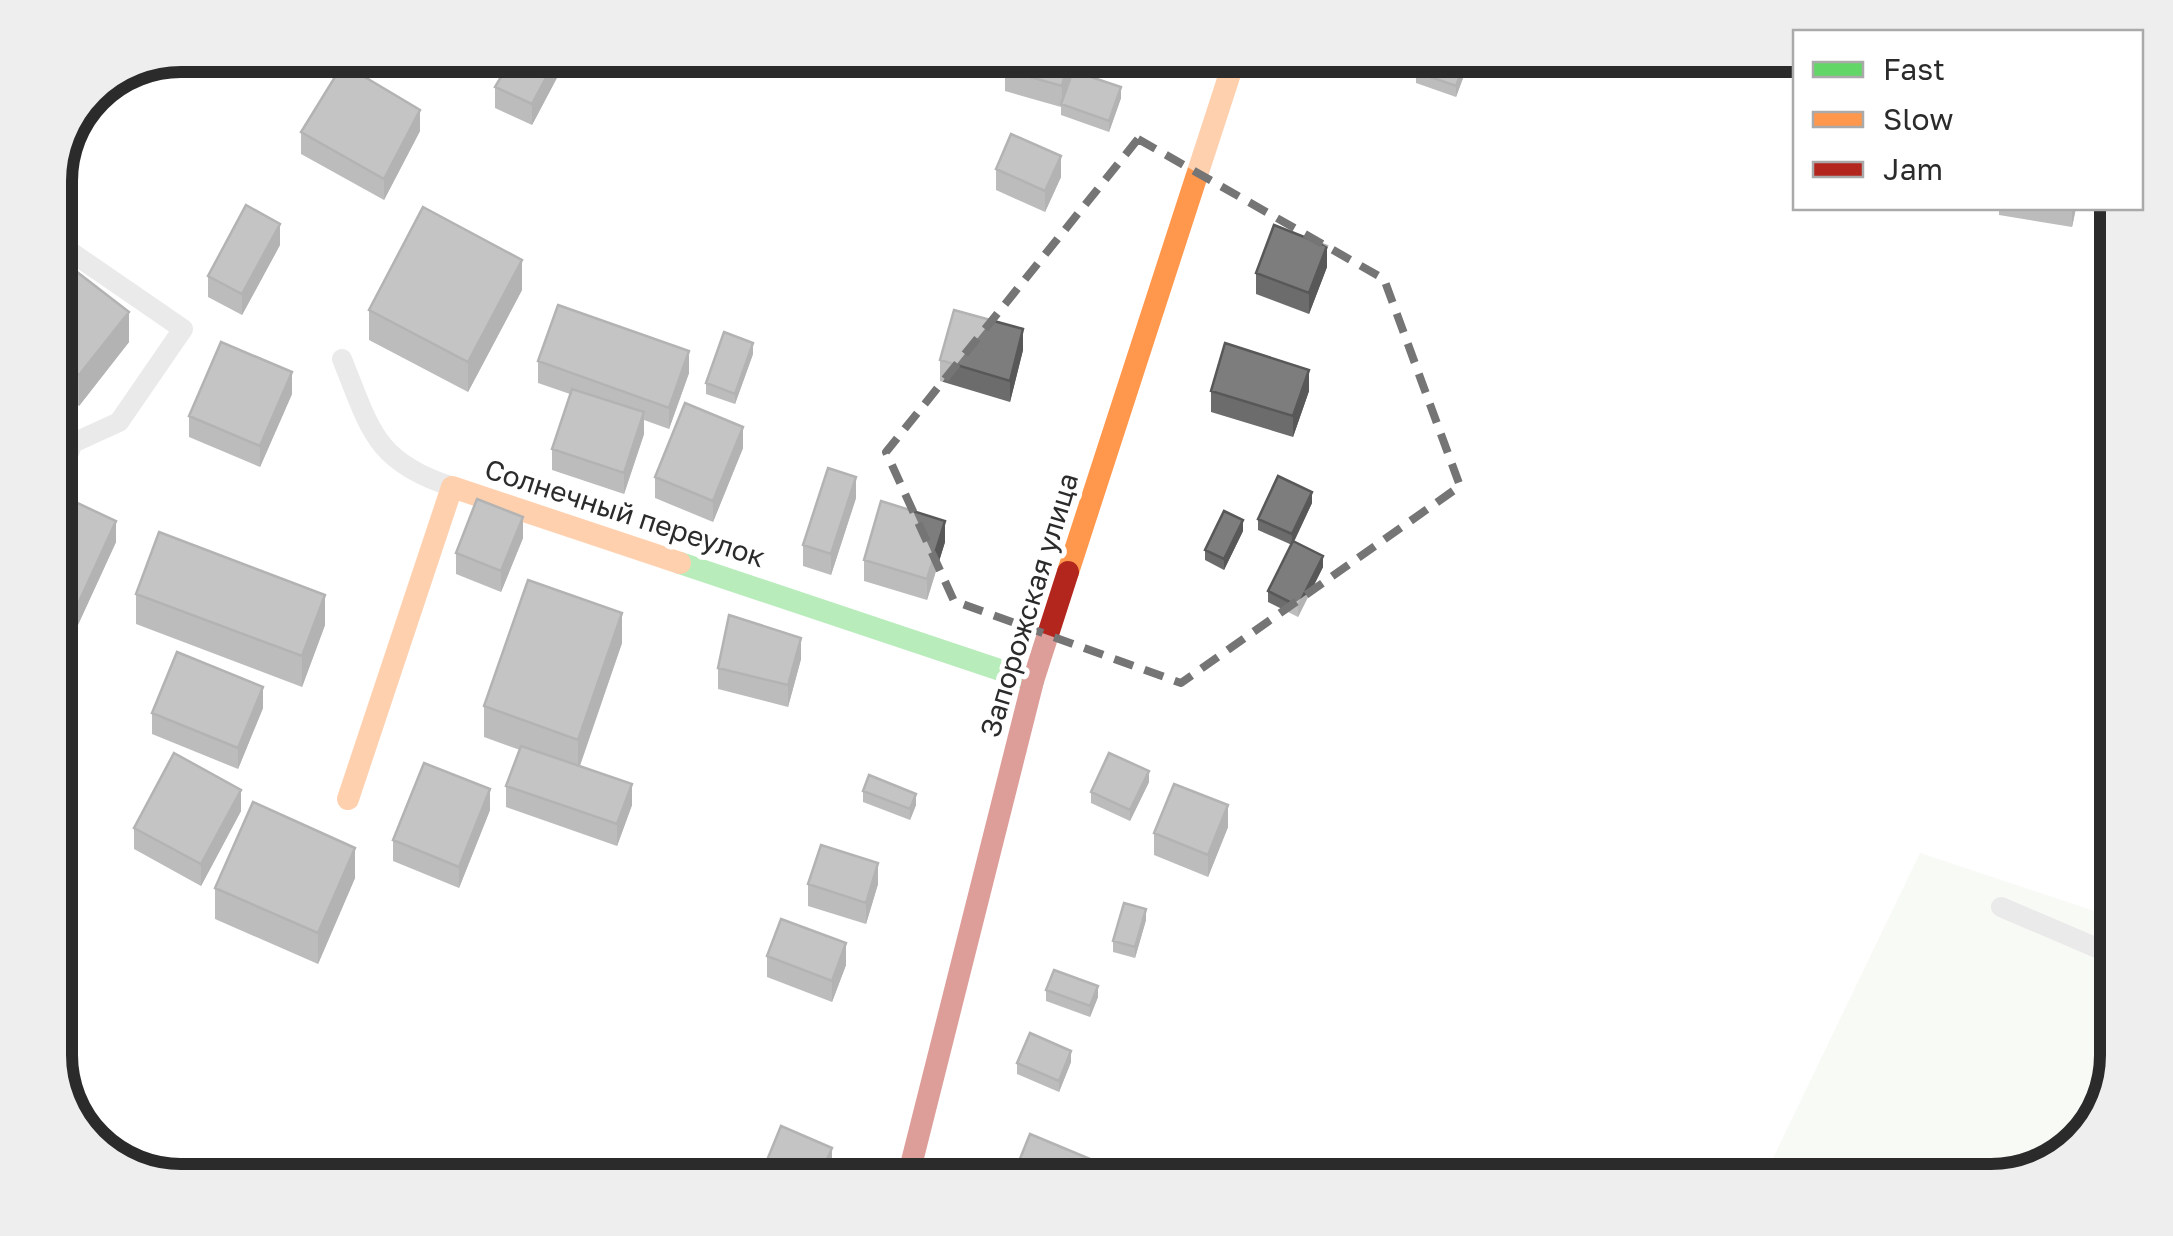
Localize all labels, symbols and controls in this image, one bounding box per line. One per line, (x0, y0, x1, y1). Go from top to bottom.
legend (1793, 30, 2143, 210)
text: Fast (1883, 51, 1945, 87)
text: Slow (1883, 101, 1954, 137)
text: Jam (1883, 151, 1943, 187)
street label: Солнечный переулок (481, 452, 769, 573)
street label: Запорожская улица (973, 469, 1084, 741)

